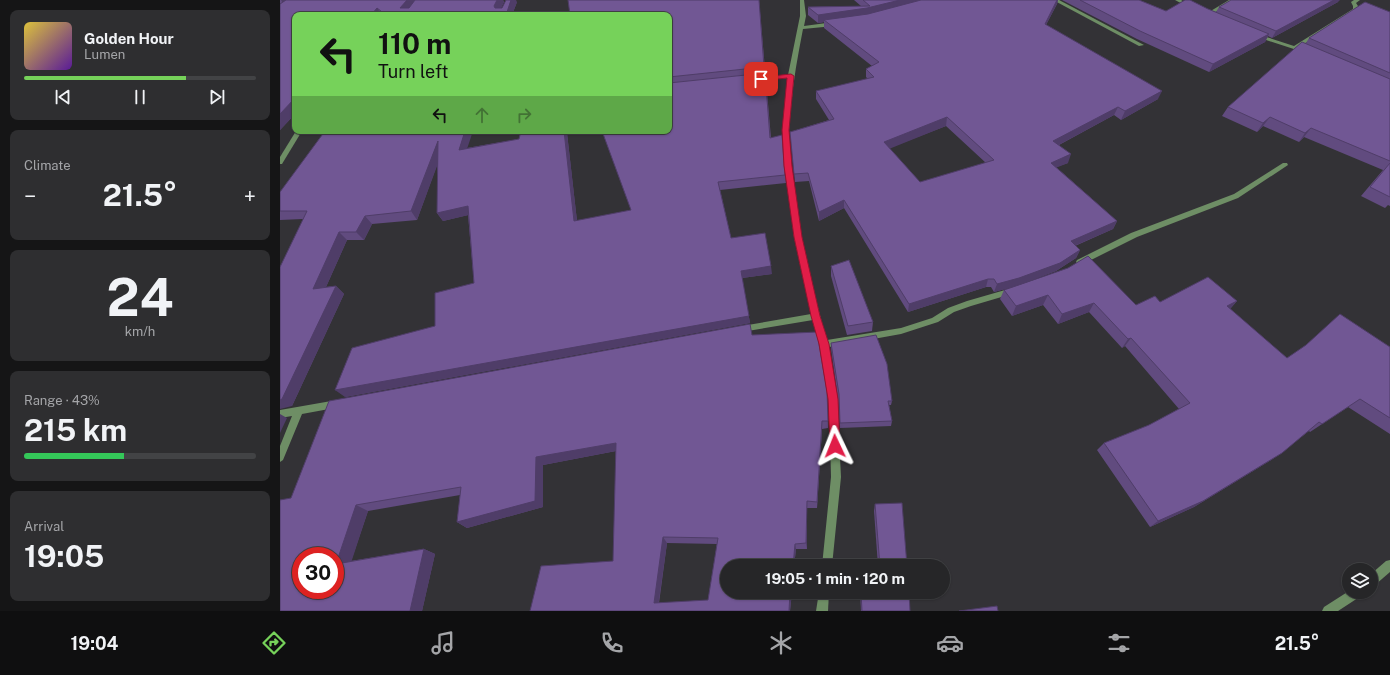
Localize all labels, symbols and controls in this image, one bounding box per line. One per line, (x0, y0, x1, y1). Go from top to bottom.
text: 110 m (378, 27, 451, 60)
icon: left (312, 28, 364, 80)
text: Golden Hour (84, 30, 174, 47)
text: Lumen (84, 47, 125, 62)
text: Turn left (378, 61, 448, 82)
pin (744, 62, 778, 96)
icon: arrive (750, 68, 772, 90)
icon: previous (52, 86, 74, 108)
icon: pause (129, 86, 151, 108)
icon: next (206, 86, 228, 108)
icon: left (429, 104, 451, 126)
icon: ahead (471, 104, 493, 126)
icon: right (513, 104, 535, 126)
text: Climate (24, 158, 71, 173)
text: 21.5° (103, 177, 177, 213)
text: − (24, 183, 36, 209)
text: + (244, 183, 256, 209)
text: 24 (106, 267, 174, 328)
text: km/h (125, 324, 155, 339)
text: Range · 43% (24, 393, 100, 408)
text: 215 km (24, 412, 127, 448)
position arrow (814, 425, 856, 467)
text: Arrival (24, 519, 64, 534)
text: 19:05 (24, 538, 104, 574)
speed limit sign: 30 (292, 547, 344, 599)
map controls (1342, 563, 1378, 599)
button: layers (1342, 563, 1378, 599)
text: 19:05 · 1 min · 120 m (765, 570, 905, 587)
icon: directions (260, 629, 288, 657)
icon: music (429, 629, 457, 657)
icon: phone (598, 629, 626, 657)
icon: climate (767, 629, 795, 657)
icon: car (936, 629, 964, 657)
icon: filters (1105, 629, 1133, 657)
text: 19:04 (71, 633, 118, 654)
text: 21.5° (1275, 633, 1319, 654)

